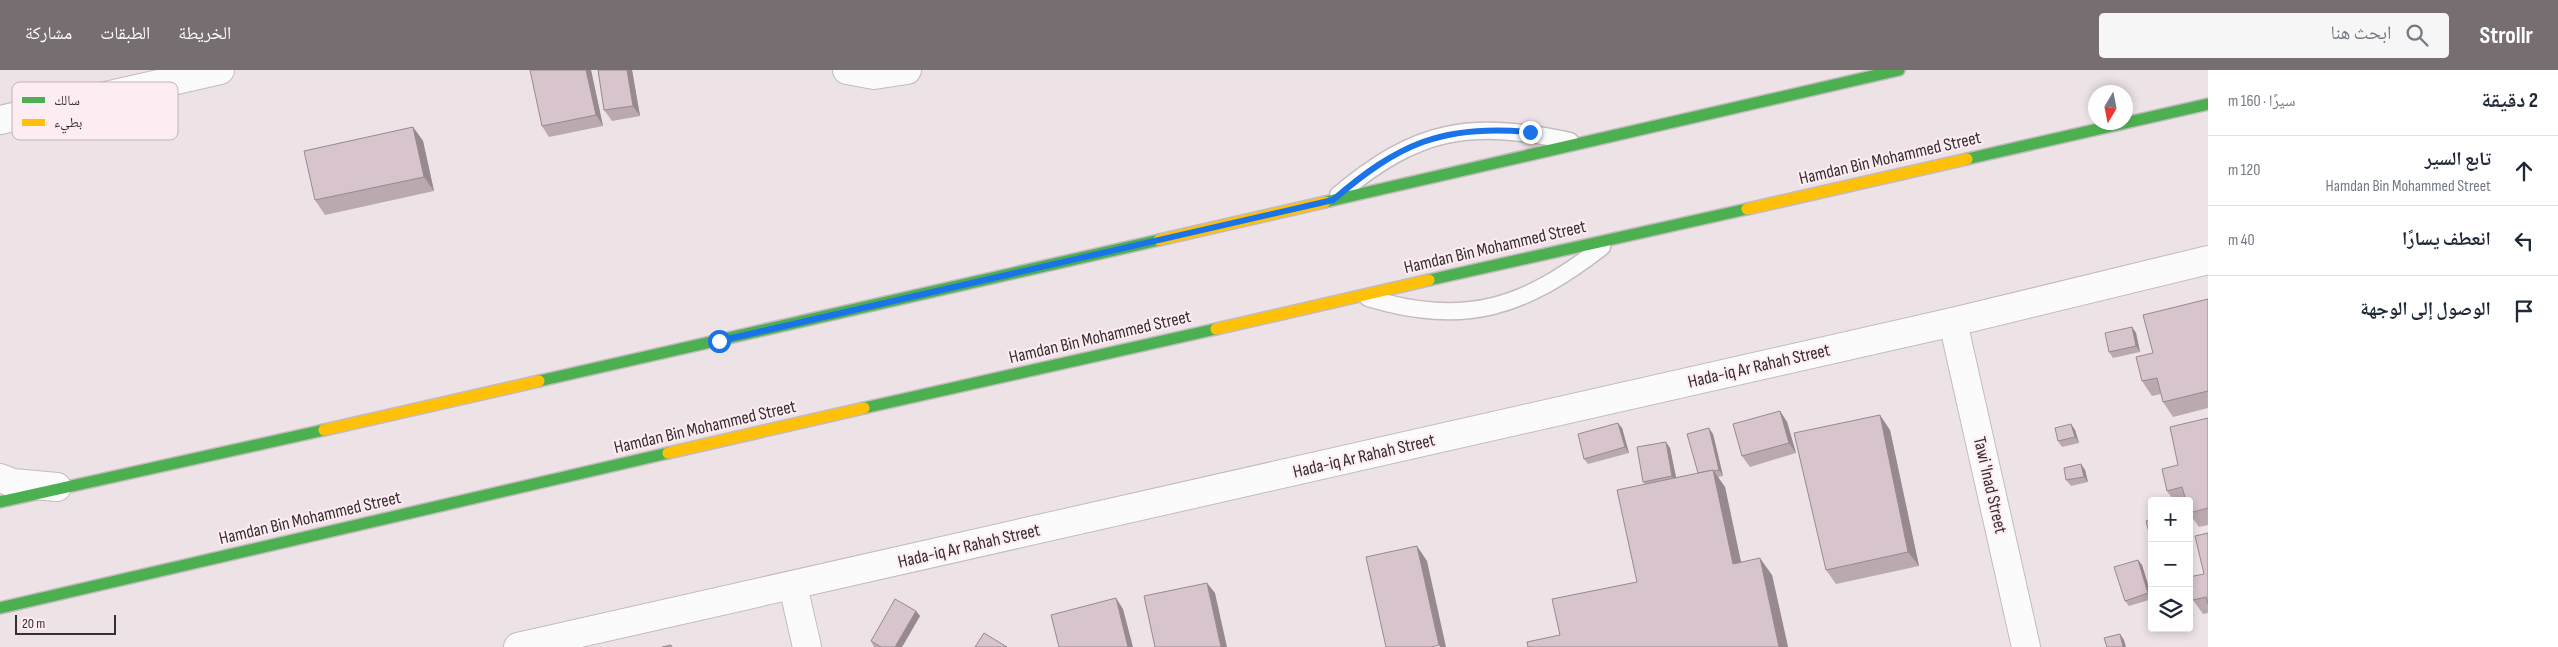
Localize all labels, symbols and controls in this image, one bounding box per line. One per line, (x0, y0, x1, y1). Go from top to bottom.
search box (2099, 13, 2449, 58)
icon: search (2403, 21, 2431, 49)
text: Strollr (2479, 21, 2533, 50)
text: ابحث هنا (2331, 22, 2391, 45)
text: مشاركة (25, 23, 72, 44)
text: الطبقات (100, 23, 150, 44)
text: الخريطة (178, 23, 231, 44)
legend (12, 82, 178, 140)
north arrow (2088, 85, 2133, 130)
text: 2 دقيقة (2481, 88, 2538, 113)
text: سالك (54, 92, 80, 109)
text: سيرًا · 160 m (2228, 92, 2295, 111)
text: بطيء (54, 114, 83, 134)
route end (1519, 121, 1542, 144)
street label: Hamdan Bin Mohammed Street (1797, 127, 1983, 189)
text: تابع السير (2425, 148, 2491, 171)
icon: ahead (2510, 157, 2538, 185)
text: 120 m (2228, 161, 2260, 180)
text: Hamdan Bin Mohammed Street (2326, 177, 2491, 196)
street label: Hamdan Bin Mohammed Street (1402, 216, 1588, 278)
icon: left (2510, 227, 2538, 255)
text: انعطف يسارًا (2402, 228, 2491, 251)
text: 40 m (2228, 231, 2255, 250)
icon: arrive (2510, 297, 2538, 325)
text: الوصول إلى الوجهة (2360, 298, 2491, 321)
street label: Hamdan Bin Mohammed Street (1007, 306, 1193, 368)
route start (708, 330, 731, 353)
street label: Hada-iq Ar Rahah Street (1686, 339, 1833, 393)
street label: Hamdan Bin Mohammed Street (612, 396, 798, 458)
street label: Hada-iq Ar Rahah Street (1291, 429, 1438, 483)
street label: Tawi 'Inad Street (1969, 435, 2011, 536)
street label: Hamdan Bin Mohammed Street (217, 487, 403, 549)
map controls (2148, 497, 2193, 632)
button: + (2148, 497, 2193, 542)
street label: Hada-iq Ar Rahah Street (896, 519, 1043, 573)
button: − (2148, 542, 2193, 587)
button: layers (2148, 587, 2193, 632)
scale bar (15, 612, 116, 635)
text: 20 m (22, 615, 45, 632)

